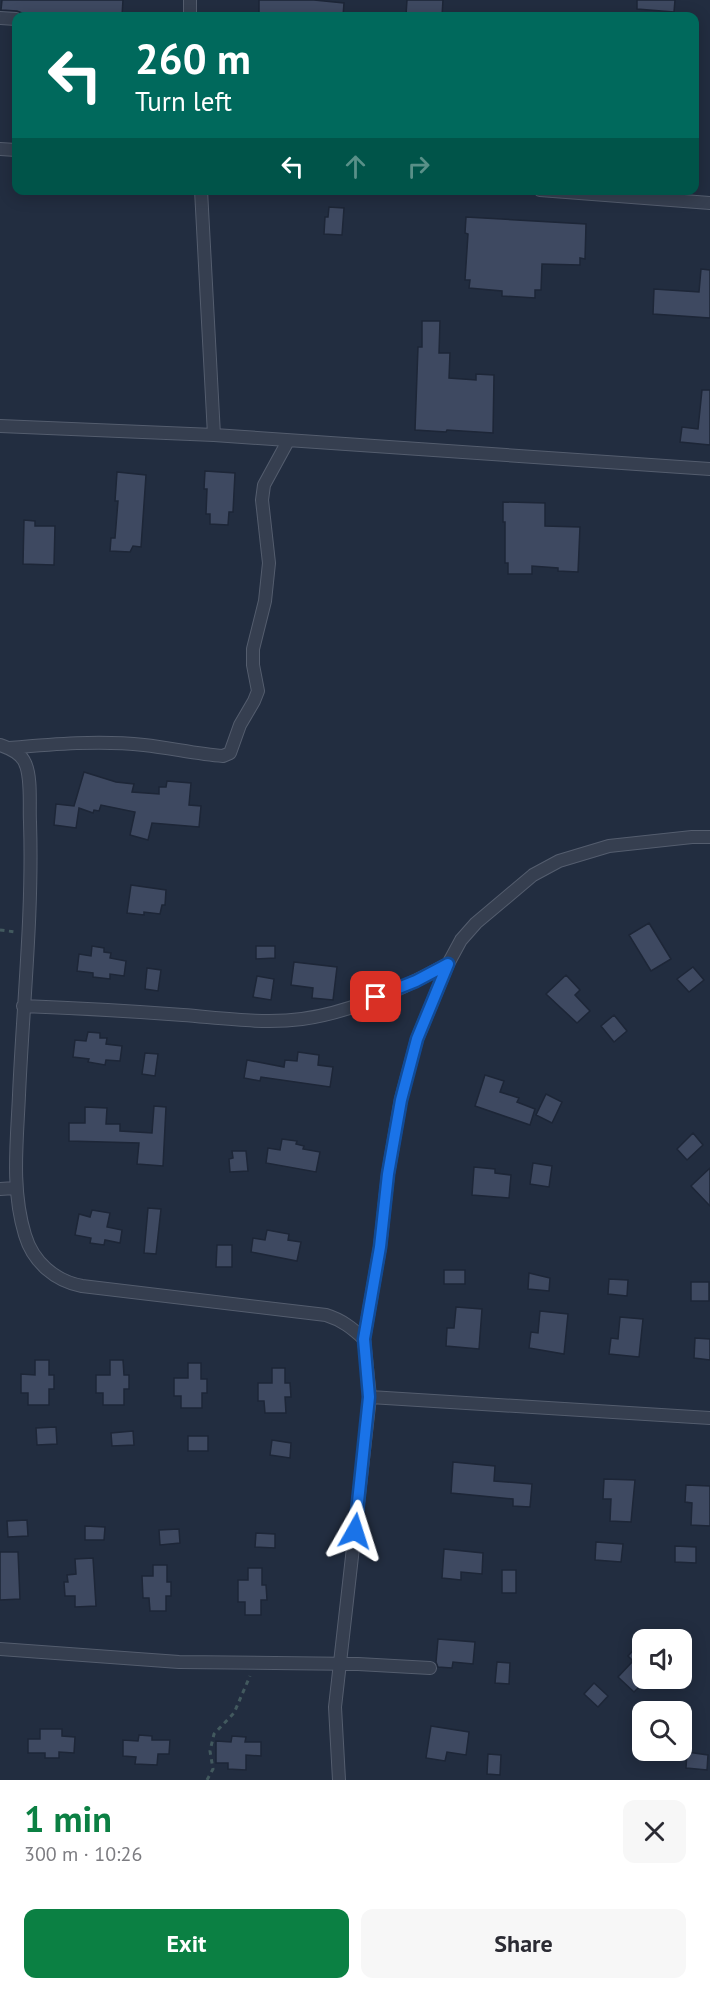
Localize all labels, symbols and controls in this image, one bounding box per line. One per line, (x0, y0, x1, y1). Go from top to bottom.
text: 260 m (135, 31, 251, 86)
icon: left (36, 36, 114, 114)
text: Turn left (135, 84, 232, 118)
icon: left (276, 150, 309, 183)
icon: ahead (339, 150, 372, 183)
icon: right (402, 150, 435, 183)
pin (350, 971, 401, 1022)
icon: arrive (359, 980, 392, 1013)
position arrow (323, 1499, 387, 1563)
map controls (632, 1629, 692, 1761)
button: sound (632, 1629, 692, 1689)
button: search (632, 1701, 692, 1761)
text: 1 min (24, 1795, 112, 1842)
button: close (623, 1800, 686, 1863)
text: 300 m · 10:26 (24, 1841, 142, 1867)
button: Exit (24, 1909, 349, 1978)
button: Share (361, 1909, 686, 1978)

